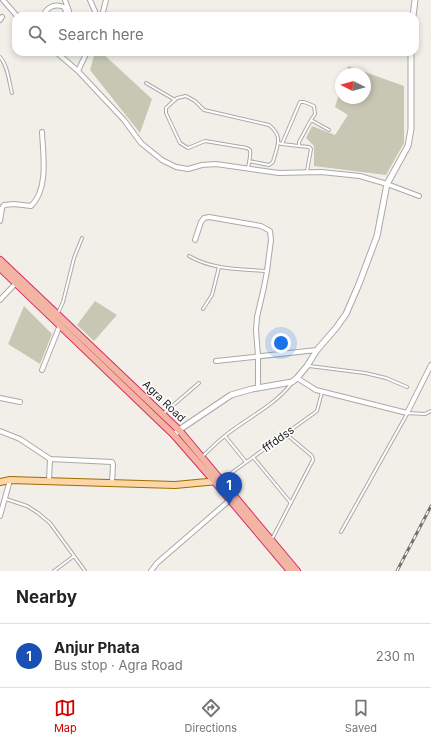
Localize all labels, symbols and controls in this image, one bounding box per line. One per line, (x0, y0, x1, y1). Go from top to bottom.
search box (12, 12, 419, 56)
icon: search (26, 23, 48, 45)
text: Search here (58, 25, 144, 44)
north arrow (335, 68, 371, 104)
your location (271, 333, 291, 353)
street label: Agra Road (140, 377, 188, 425)
street label: fffddss (259, 423, 297, 455)
pin: 1 (216, 472, 242, 505)
text: Nearby (16, 587, 77, 607)
text: Anjur Phata (54, 638, 140, 657)
text: 1 (26, 648, 32, 664)
text: 230 m (376, 648, 415, 664)
text: Bus stop · Agra Road (54, 657, 183, 673)
tab: Map (54, 697, 77, 735)
tab: Directions (185, 697, 237, 735)
tab: Saved (345, 697, 377, 735)

